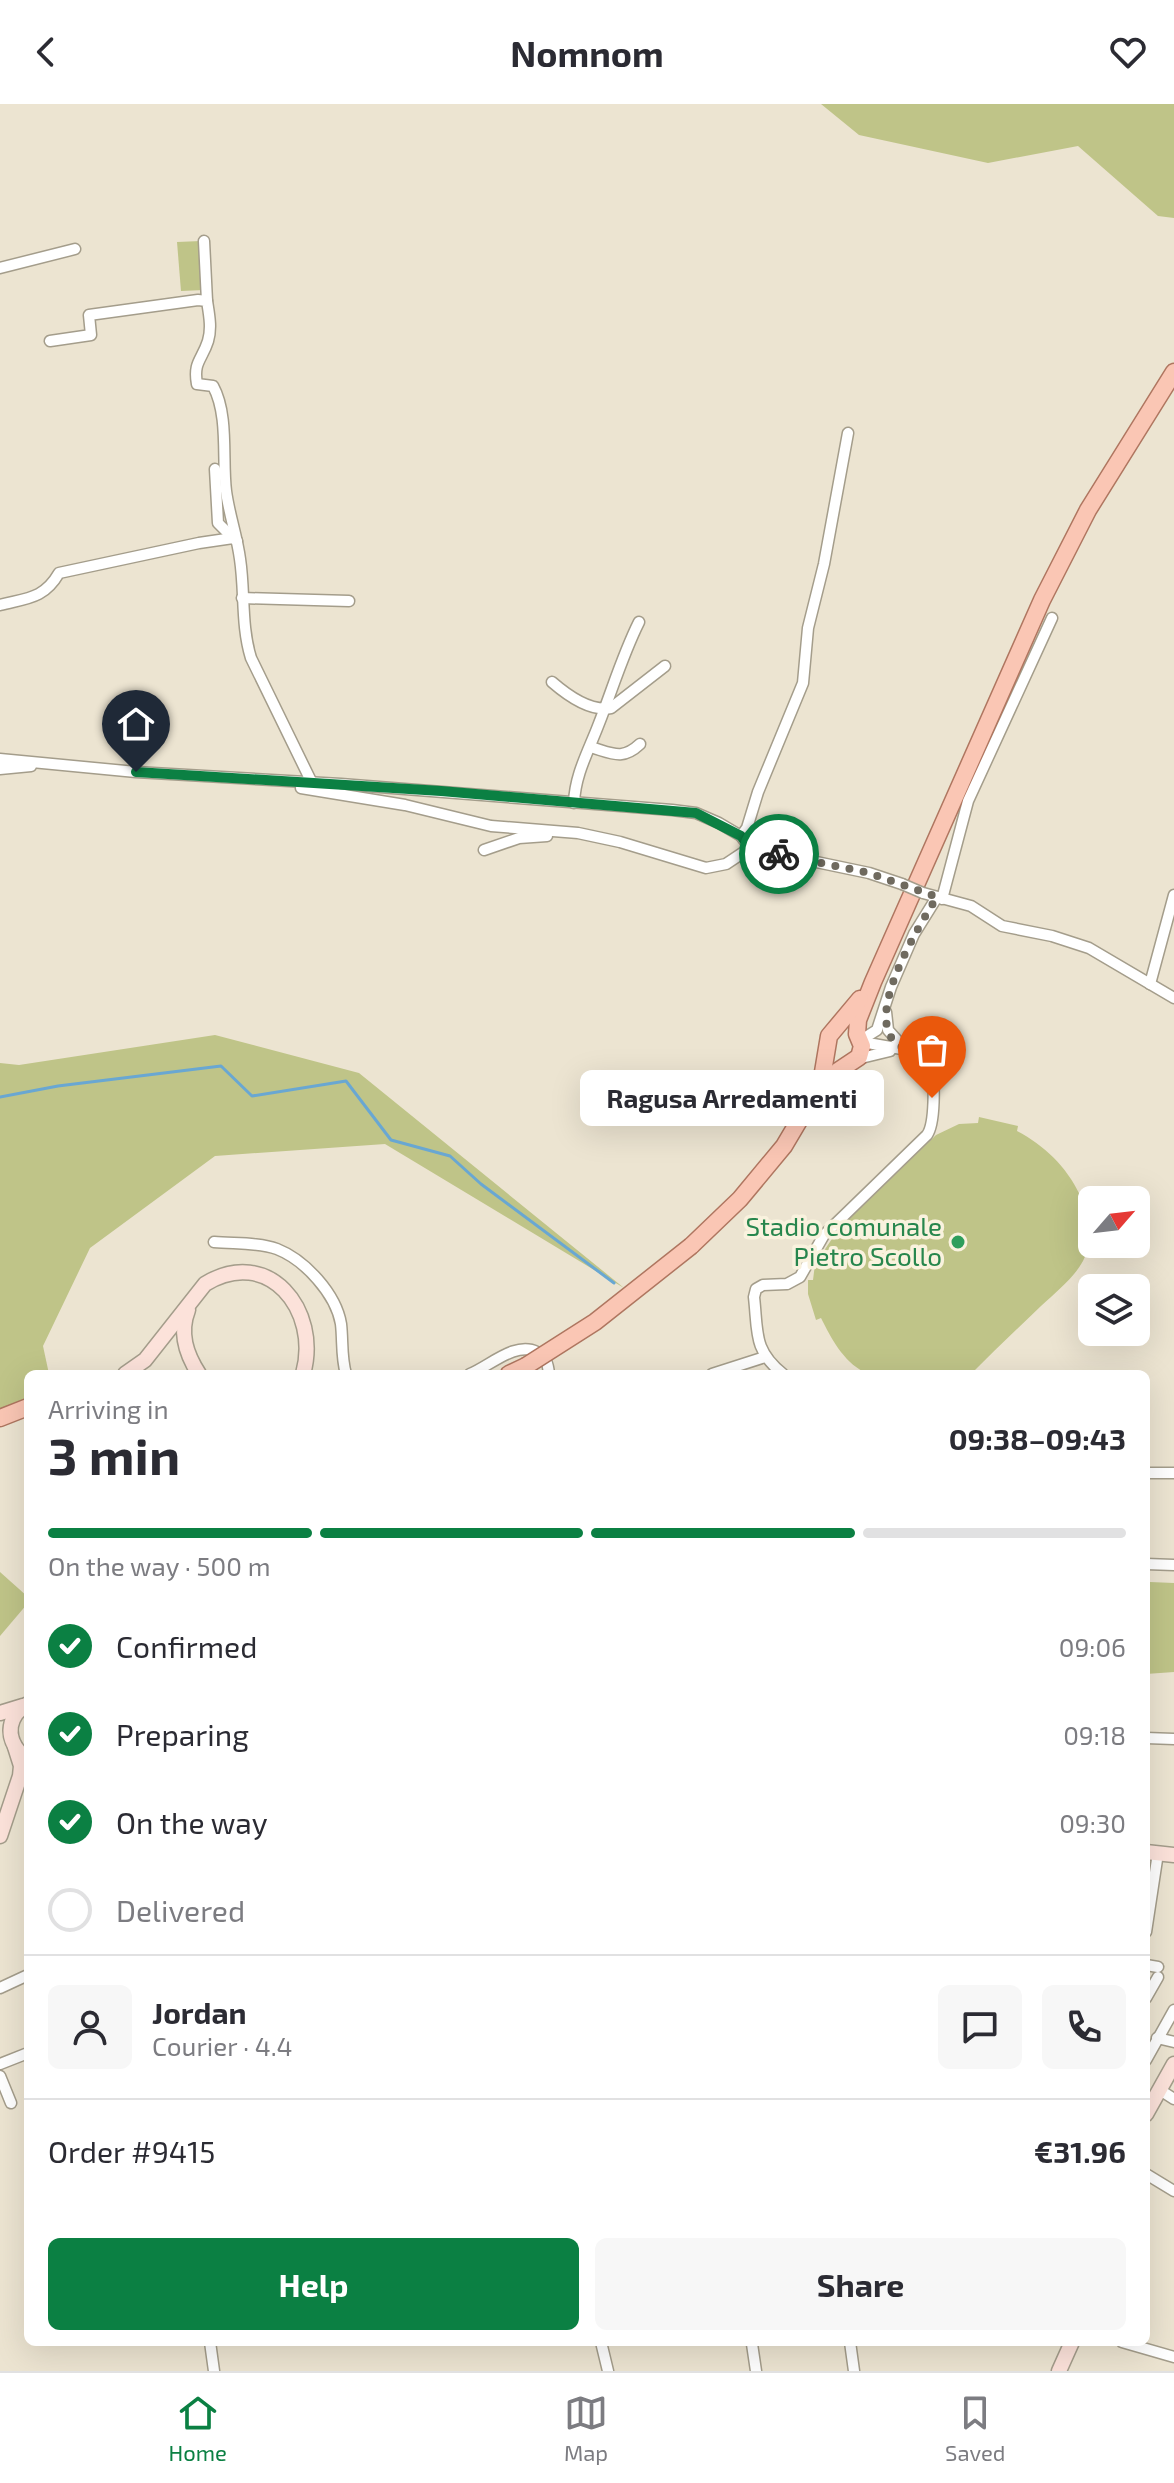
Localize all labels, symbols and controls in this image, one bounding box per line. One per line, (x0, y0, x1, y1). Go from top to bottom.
icon: back (24, 30, 68, 74)
icon: heart (1106, 30, 1150, 74)
text: Nomnom (510, 31, 664, 74)
pin (102, 690, 170, 772)
icon: home (114, 702, 158, 746)
courier (739, 814, 819, 894)
icon: bike (757, 832, 801, 876)
pin (898, 1016, 966, 1098)
icon: bag (910, 1028, 954, 1072)
callout: Ragusa Arredamenti (580, 1070, 884, 1126)
text: Ragusa Arredamenti (607, 1082, 857, 1113)
north arrow (1078, 1186, 1150, 1258)
map controls (1078, 1186, 1150, 1346)
place label: Stadio comunale Pietro Scollo (746, 1210, 942, 1271)
marker: Stadio comunale Pietro Scollo (949, 1233, 967, 1251)
button: layers (1078, 1274, 1150, 1346)
text: Arriving in (48, 1393, 169, 1424)
text: 09:38–09:43 (949, 1420, 1126, 1456)
text: 3 min (48, 1423, 180, 1485)
text: On the way · 500 m (48, 1550, 270, 1581)
icon: check (48, 1624, 92, 1668)
text: Confirmed (116, 1628, 257, 1664)
text: 09:06 (1059, 1631, 1126, 1662)
icon: check (48, 1712, 92, 1756)
text: Preparing (116, 1716, 249, 1752)
text: 09:18 (1063, 1719, 1126, 1750)
icon: check (48, 1800, 92, 1844)
text: On the way (116, 1804, 268, 1840)
text: 09:30 (1059, 1807, 1126, 1838)
text: Delivered (116, 1892, 245, 1928)
button: person (48, 1985, 132, 2069)
button: chat (938, 1985, 1022, 2069)
button: phone (1042, 1985, 1126, 2069)
text: Jordan (152, 1994, 247, 2030)
text: Courier · 4.4 (152, 2030, 293, 2061)
text: Order #9415 (48, 2133, 215, 2169)
text: €31.96 (1034, 2133, 1126, 2169)
button: Help (48, 2238, 579, 2330)
button: Share (595, 2238, 1126, 2330)
tab: Home (169, 2391, 227, 2465)
tab: Map (564, 2391, 608, 2465)
tab: Saved (945, 2391, 1005, 2465)

